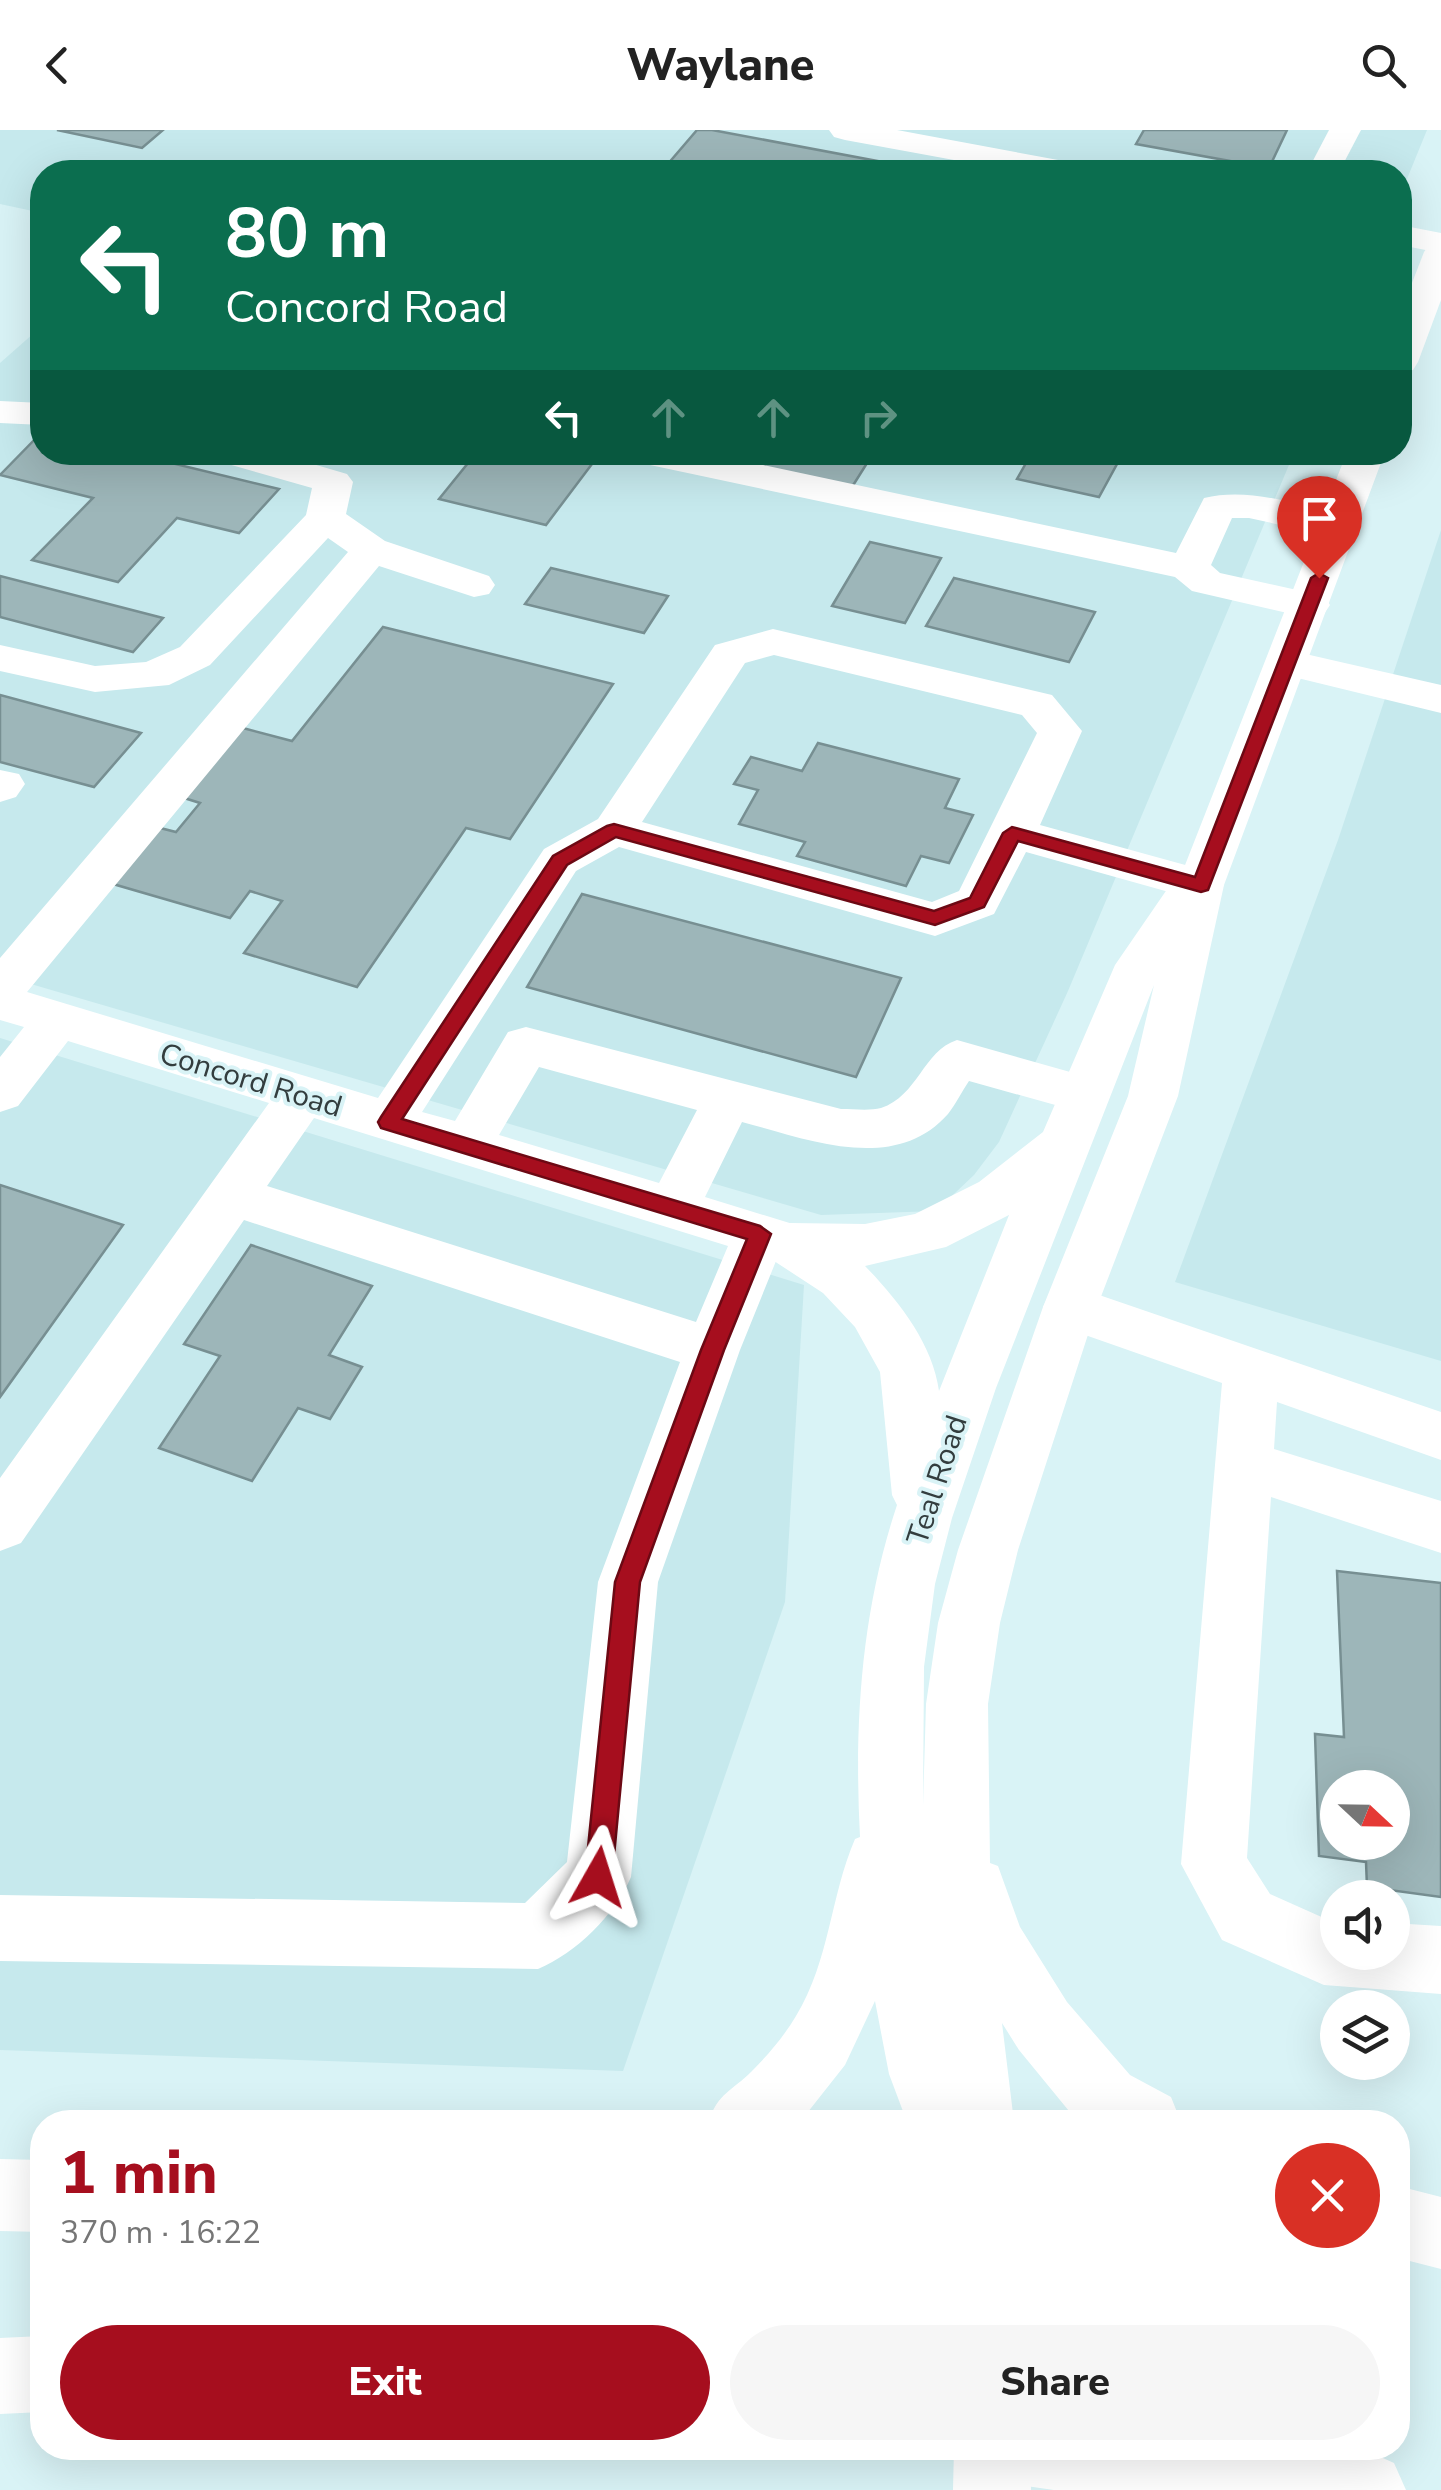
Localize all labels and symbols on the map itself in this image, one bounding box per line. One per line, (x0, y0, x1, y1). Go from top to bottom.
pin (1277, 476, 1362, 579)
street label: Concord Road (155, 1033, 347, 1128)
street label: Teal Road (897, 1410, 978, 1550)
north arrow (1320, 1770, 1410, 1860)
position arrow (546, 1825, 650, 1929)

